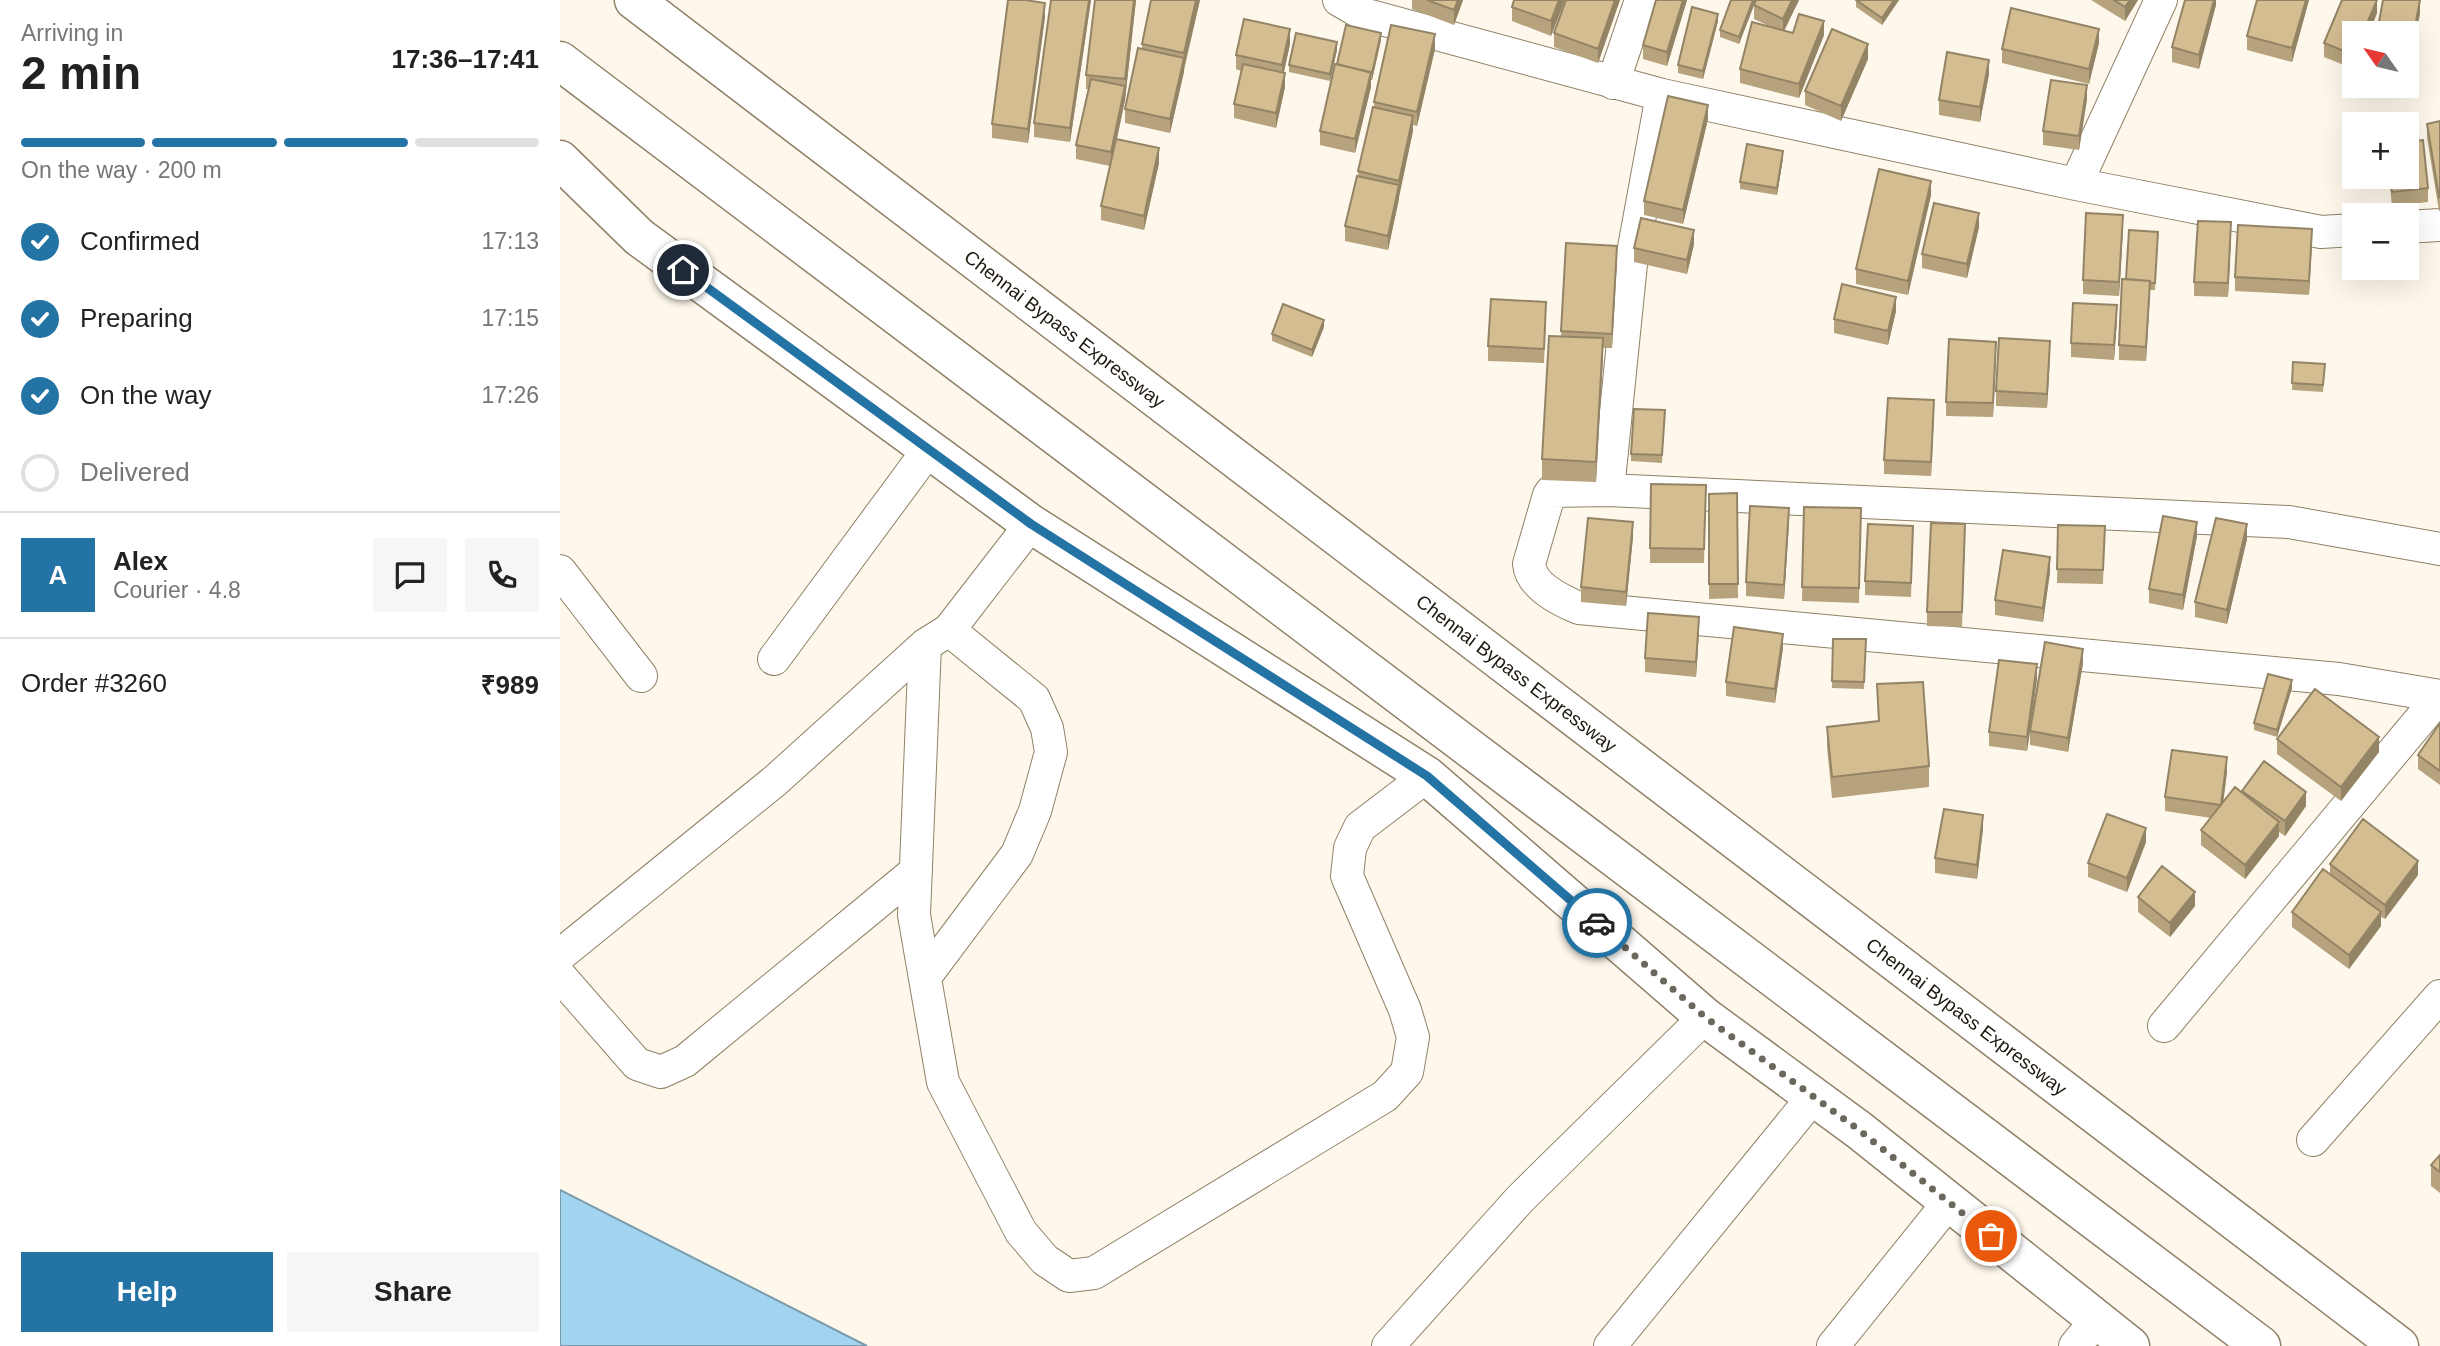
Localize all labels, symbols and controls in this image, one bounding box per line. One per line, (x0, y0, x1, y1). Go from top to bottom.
text: Arriving in (21, 20, 123, 46)
north arrow (2342, 21, 2418, 98)
map controls (2342, 21, 2419, 280)
text: 17:36–17:41 (392, 44, 539, 74)
text: 2 min (21, 47, 141, 99)
button: + (2342, 112, 2419, 189)
text: On the way · 200 m (21, 157, 222, 183)
button: − (2342, 203, 2419, 280)
icon: check (21, 223, 59, 261)
text: Confirmed (80, 226, 200, 256)
text: 17:13 (481, 228, 539, 254)
pin (653, 240, 713, 300)
street label: Chennai Bypass Expressway (961, 246, 1170, 412)
icon: home (664, 251, 702, 289)
icon: check (21, 300, 59, 338)
text: Preparing (80, 303, 193, 333)
text: 17:15 (481, 305, 539, 331)
icon: check (21, 377, 59, 415)
text: On the way (80, 380, 212, 410)
text: 17:26 (481, 382, 539, 408)
text: Delivered (80, 457, 190, 487)
button: chat (373, 538, 447, 612)
button: phone (465, 538, 539, 612)
text: Alex (113, 546, 168, 576)
text: A (49, 560, 67, 590)
text: Courier · 4.8 (113, 577, 241, 603)
street label: Chennai Bypass Expressway (1412, 590, 1621, 756)
text: Order #3260 (21, 668, 167, 698)
text: ₹989 (481, 670, 539, 700)
courier (1562, 888, 1632, 958)
icon: car (1578, 904, 1616, 942)
street label: Chennai Bypass Expressway (1862, 933, 2071, 1100)
pin (1961, 1206, 2021, 1266)
icon: bag (1972, 1217, 2010, 1255)
button: Help (21, 1252, 273, 1332)
button: Share (287, 1252, 539, 1332)

